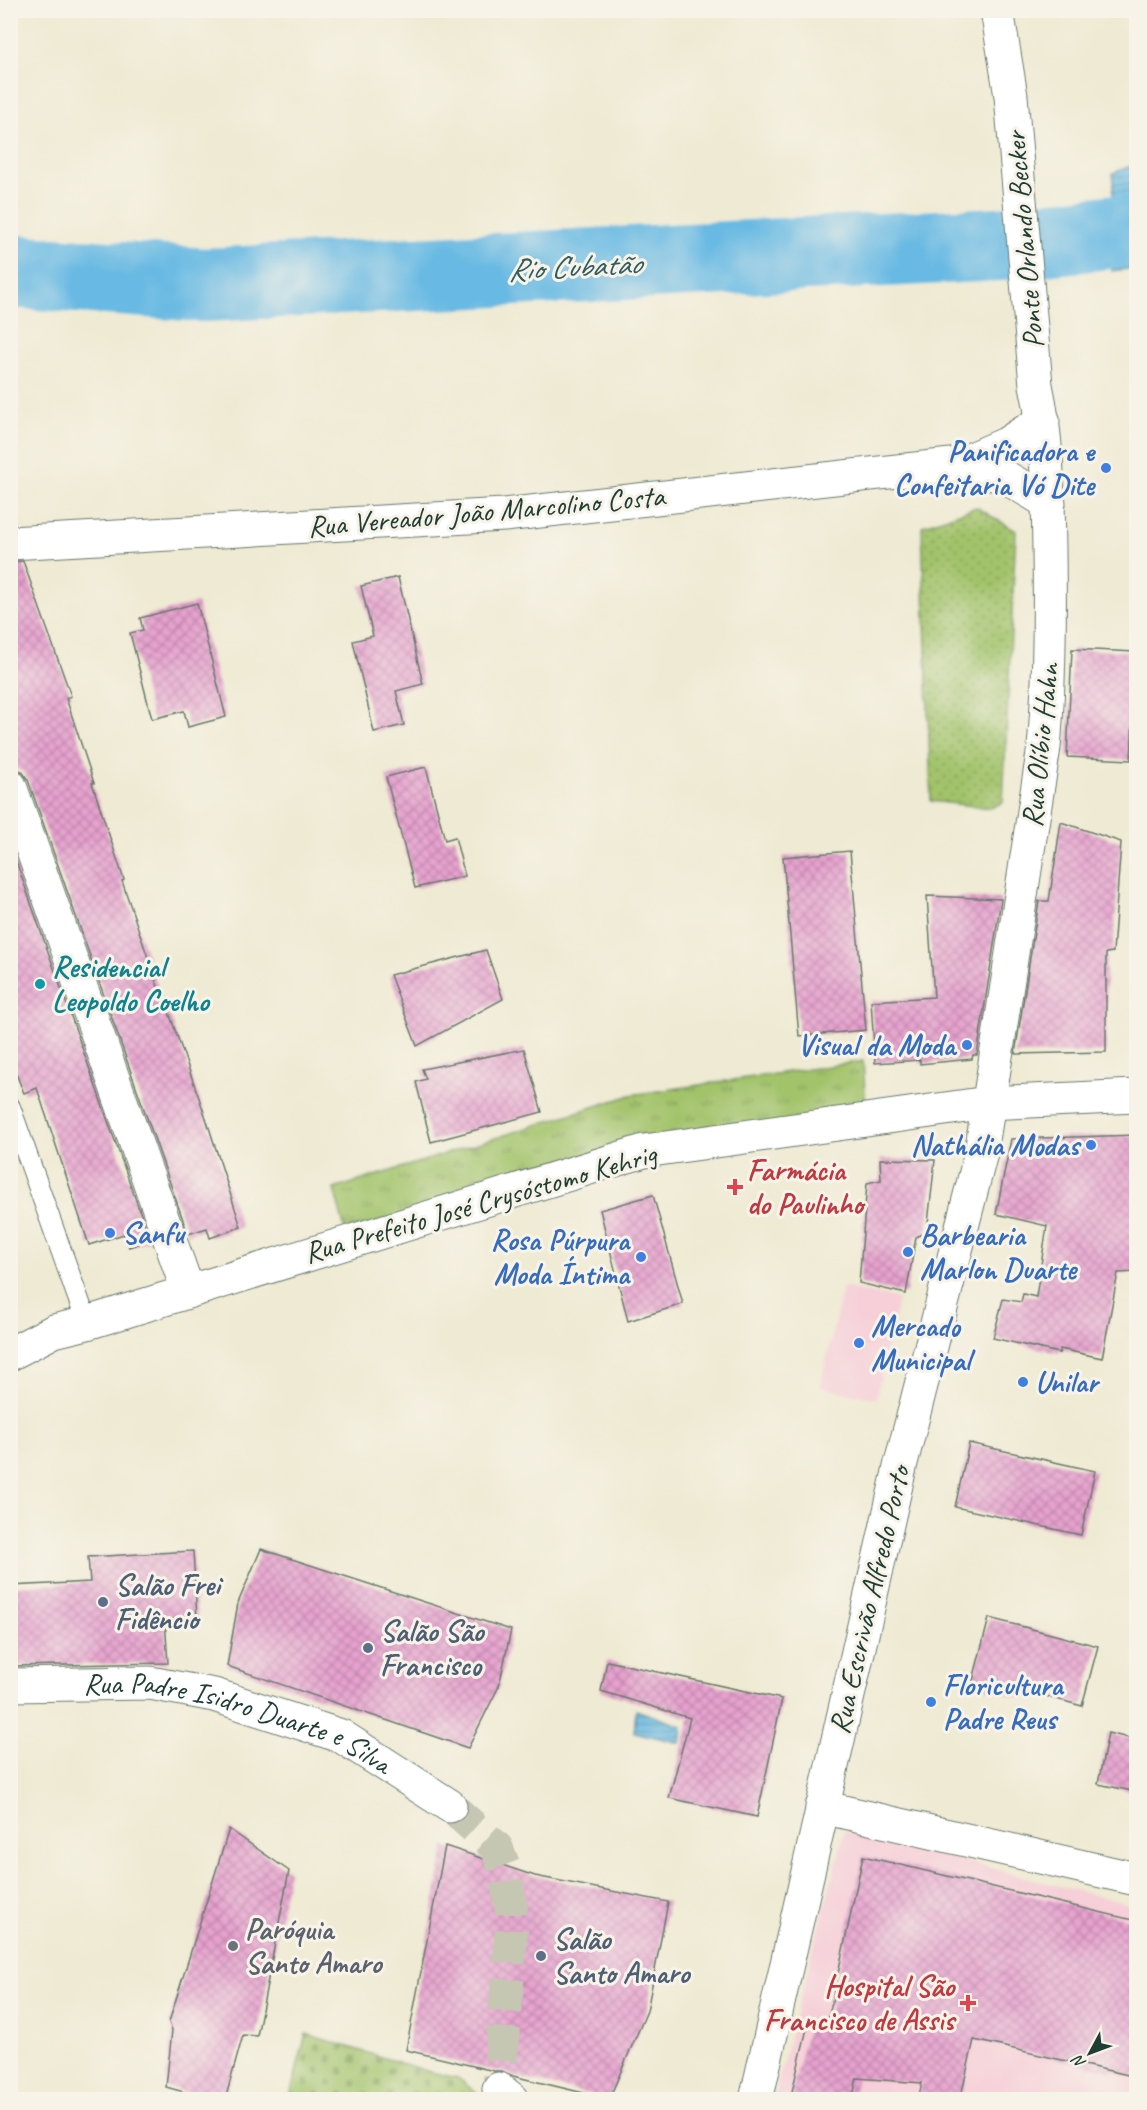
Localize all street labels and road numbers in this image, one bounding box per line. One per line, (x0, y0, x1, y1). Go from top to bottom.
street label: Ponte Orlando Becker (995, 128, 1052, 350)
street label: Rua Vereador João Marcolino Costa (306, 476, 668, 546)
street label: Rua Olíbio Hahn (1013, 660, 1068, 829)
street label: Rua Prefeito José Crysóstomo Kehrig (299, 1134, 663, 1272)
street label: Rua Escrivão Alfredo Porto (820, 1459, 919, 1738)
street label: Rua Padre Isidro Duarte e Silva (83, 1664, 401, 1784)

